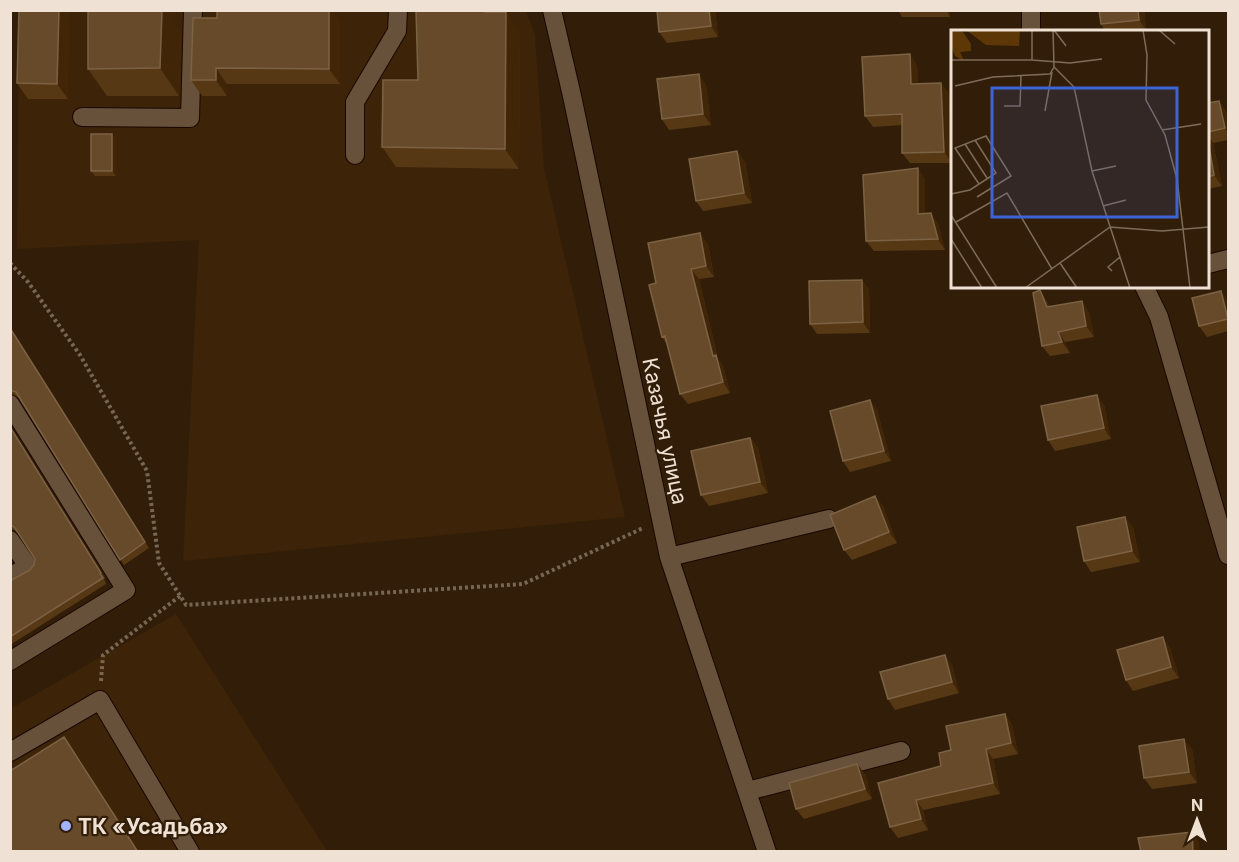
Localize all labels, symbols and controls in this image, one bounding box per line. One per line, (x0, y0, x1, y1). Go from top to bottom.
inset map (951, 30, 1209, 288)
street label: Казачья улица (637, 355, 693, 507)
north arrow (1167, 790, 1227, 850)
text: N (1191, 795, 1203, 815)
place label: ТК «Усадьба» (78, 814, 228, 839)
marker: ТК «Усадьба» (59, 819, 73, 833)

